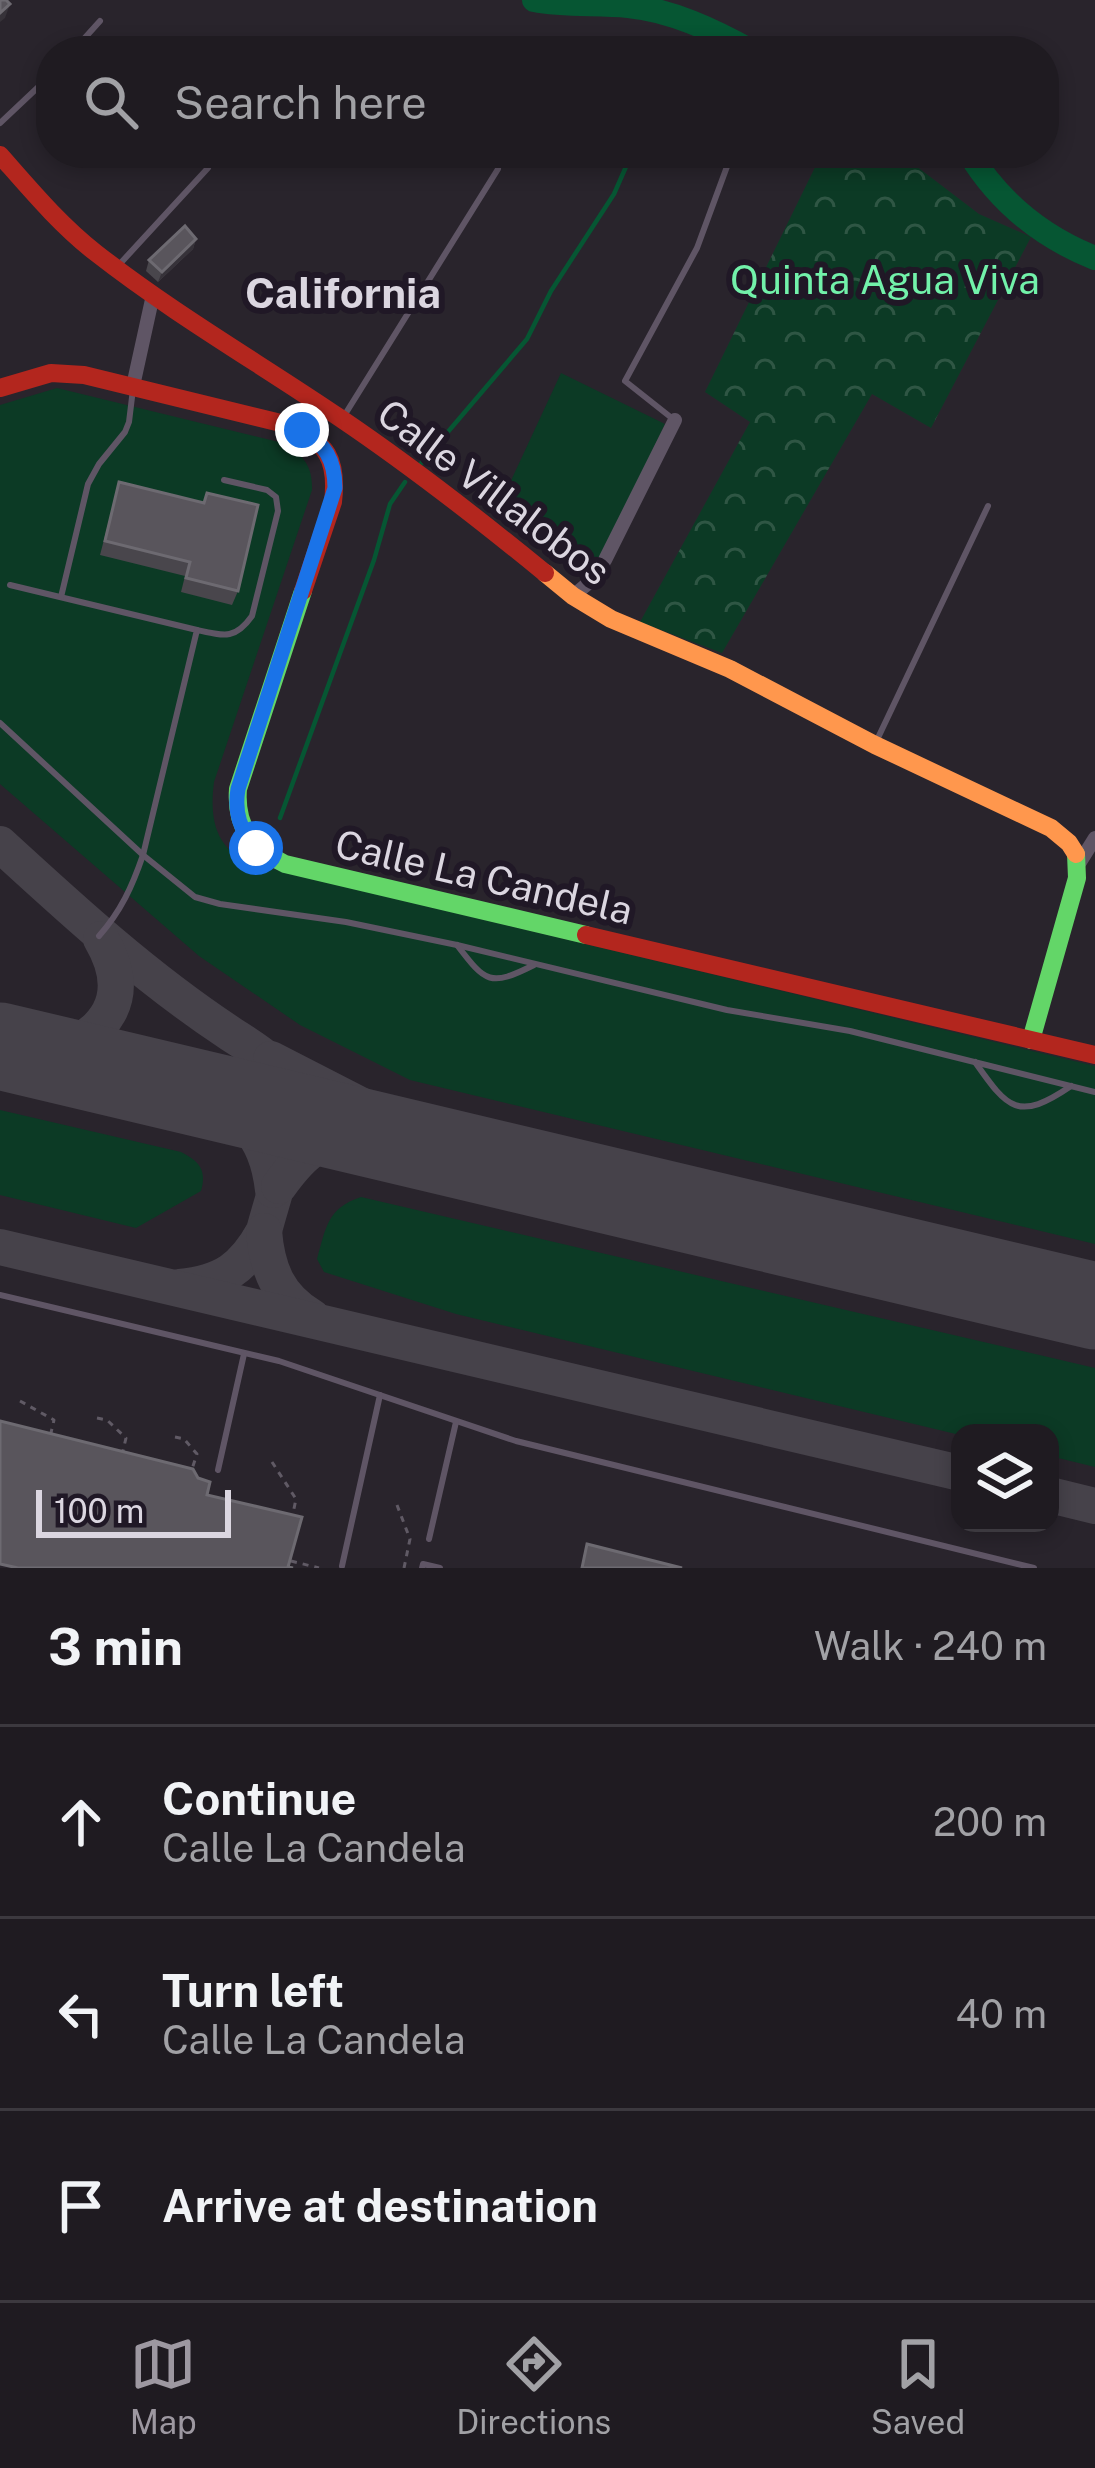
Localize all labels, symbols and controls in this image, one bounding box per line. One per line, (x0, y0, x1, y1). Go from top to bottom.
search box (36, 36, 1059, 168)
icon: search (78, 69, 144, 135)
text: Search here (174, 76, 427, 129)
park label: Quinta Agua Viva (730, 257, 1040, 303)
district label: California (245, 268, 441, 317)
street label: Calle Villalobos (369, 390, 619, 594)
route end (275, 403, 329, 457)
street label: Calle La Candela (331, 820, 637, 934)
route start (229, 821, 283, 875)
map controls (951, 1424, 1059, 1532)
button: layers (951, 1424, 1059, 1532)
scale bar (36, 1484, 231, 1537)
text: 100 m (54, 1492, 144, 1530)
text: 3 min (48, 1617, 183, 1676)
text: Walk · 240 m (814, 1623, 1047, 1669)
text: Continue (162, 1772, 356, 1825)
icon: ahead (48, 1789, 114, 1855)
text: 200 m (933, 1799, 1047, 1845)
text: Calle La Candela (162, 1825, 466, 1871)
text: Turn left (162, 1964, 344, 2017)
icon: left (48, 1981, 114, 2047)
text: 40 m (955, 1991, 1047, 2037)
text: Calle La Candela (162, 2017, 466, 2063)
icon: arrive (48, 2173, 114, 2239)
text: Arrive at destination (162, 2179, 598, 2232)
tab: Map (130, 2331, 197, 2441)
tab: Directions (456, 2331, 611, 2441)
tab: Saved (871, 2331, 965, 2441)

